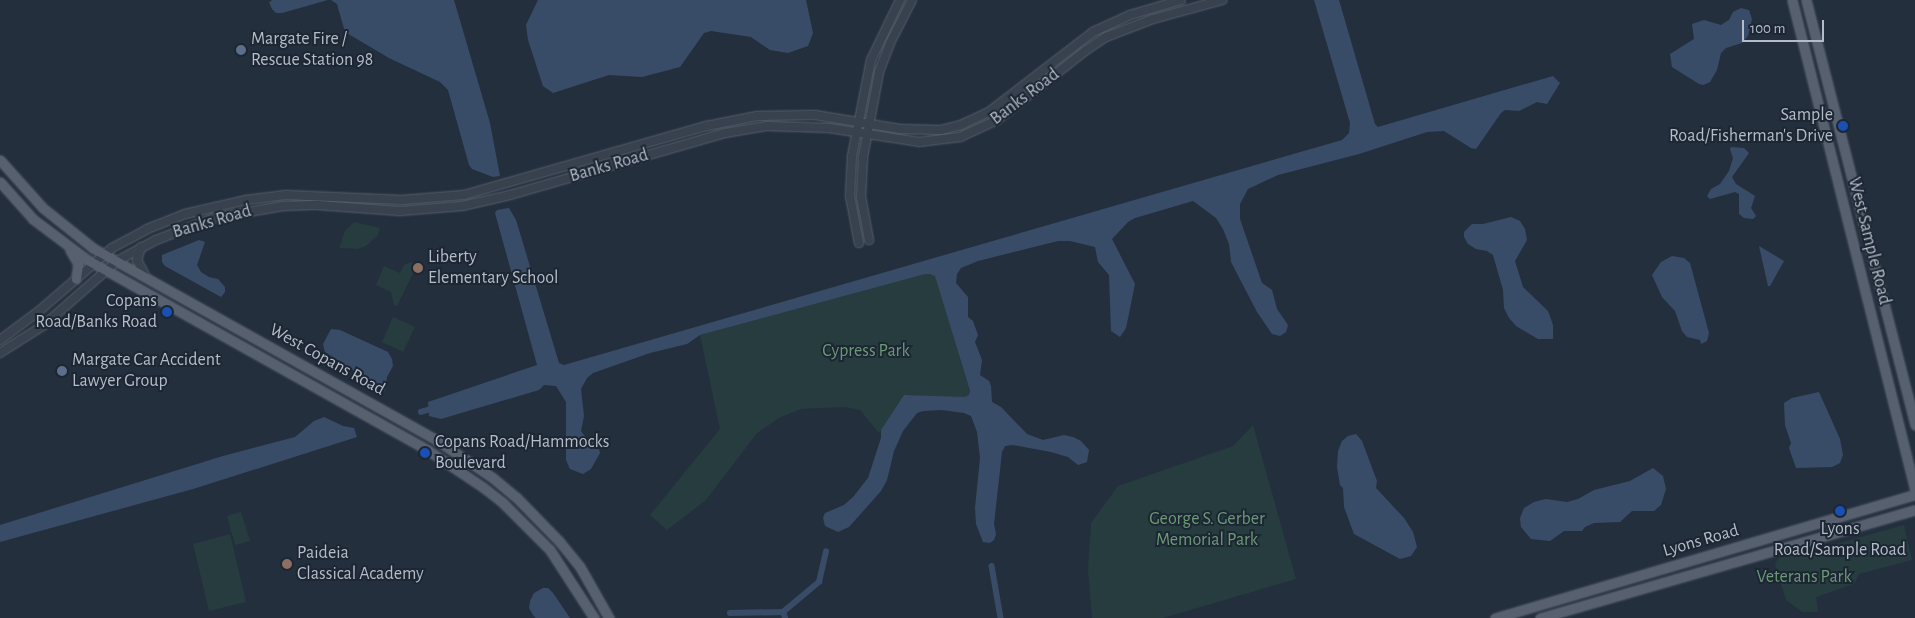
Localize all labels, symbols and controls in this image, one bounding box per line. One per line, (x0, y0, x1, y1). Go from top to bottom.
scale bar (1745, 10, 1828, 42)
text: 100 m (1750, 21, 1785, 36)
place label: Margate Fire / Rescue Station 98 (251, 29, 373, 72)
marker: Margate Fire / Rescue Station 98 (235, 44, 247, 56)
street label: Banks Road (986, 64, 1064, 130)
place label: Sample Road/Fisherman's Drive (1669, 105, 1833, 148)
marker: Sample Road/Fisherman's Drive (1837, 120, 1849, 132)
street label: Banks Road (567, 144, 651, 188)
street label: West Sample Road (1843, 175, 1895, 307)
street label: Banks Road (170, 200, 254, 244)
place label: Liberty Elementary School (428, 247, 558, 290)
marker: Liberty Elementary School (412, 262, 424, 274)
place label: Copans Road/Banks Road (35, 291, 157, 334)
marker: Copans Road/Banks Road (161, 306, 173, 318)
street label: West Copans Road (265, 319, 389, 401)
park label: Cypress Park (822, 340, 910, 362)
place label: Margate Car Accident Lawyer Group (72, 350, 221, 392)
marker: Margate Car Accident Lawyer Group (56, 365, 68, 377)
place label: Copans Road/Hammocks Boulevard (435, 432, 609, 474)
marker: Copans Road/Hammocks Boulevard (419, 447, 431, 459)
marker: Lyons Road/Sample Road (1834, 505, 1846, 517)
park label: George S. Gerber Memorial Park (1149, 509, 1265, 552)
place label: Lyons Road/Sample Road (1774, 519, 1906, 562)
street label: Lyons Road (1661, 520, 1741, 562)
place label: Paideia Classical Academy (297, 543, 424, 586)
marker: Paideia Classical Academy (281, 558, 293, 570)
park label: Veterans Park (1756, 566, 1852, 588)

